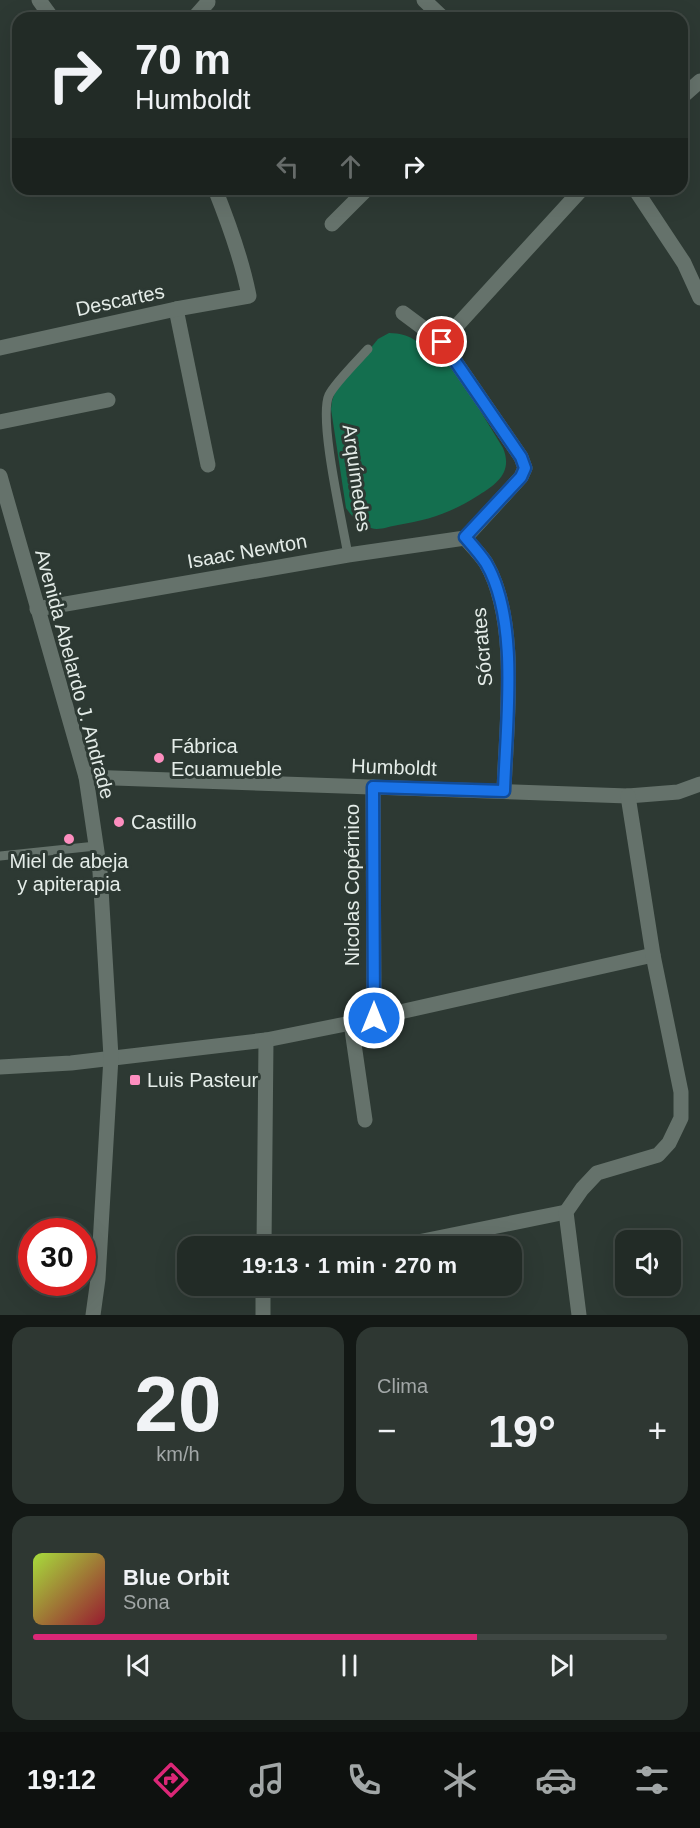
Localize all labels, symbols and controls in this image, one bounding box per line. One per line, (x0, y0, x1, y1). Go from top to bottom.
icon: right (36, 36, 114, 114)
text: 70 m (135, 36, 231, 83)
text: Humboldt (135, 85, 251, 115)
icon: left (271, 150, 304, 183)
icon: ahead (334, 150, 367, 183)
icon: right (397, 150, 430, 183)
street label: Descartes (74, 280, 166, 320)
pin (416, 316, 467, 367)
icon: arrive (425, 325, 458, 358)
street label: Arquímedes (339, 423, 375, 533)
street label: Isaac Newton (185, 530, 309, 572)
street label: Avenida Abelardo J. Andrade (31, 547, 119, 801)
street label: Sócrates (468, 607, 496, 687)
place label: Fábrica Ecuamueble (171, 735, 282, 780)
marker: Fábrica Ecuamueble (152, 751, 166, 765)
street label: Humboldt (351, 755, 438, 780)
street label: Nicolas Copérnico (341, 804, 363, 966)
place label: Castillo (131, 811, 197, 833)
marker: Castillo (112, 815, 126, 829)
marker: Miel de abeja y apiterapia (62, 832, 76, 846)
place label: Miel de abeja y apiterapia (10, 850, 129, 895)
position arrow (342, 986, 406, 1050)
place label: Luis Pasteur (147, 1069, 259, 1091)
marker: Luis Pasteur (128, 1073, 142, 1087)
speed limit sign: 30 (18, 1218, 96, 1296)
map controls (615, 1230, 681, 1296)
button: sound (615, 1230, 681, 1296)
text: 19:13 · 1 min · 270 m (242, 1253, 457, 1278)
text: 20 (135, 1360, 221, 1448)
text: Clima (377, 1375, 428, 1397)
text: 19° (488, 1406, 556, 1457)
text: − (377, 1412, 396, 1449)
text: + (648, 1412, 667, 1449)
text: km/h (156, 1443, 200, 1465)
text: Blue Orbit (123, 1565, 229, 1590)
text: Sona (123, 1591, 170, 1613)
icon: previous (122, 1649, 155, 1682)
icon: pause (333, 1649, 366, 1682)
icon: next (545, 1649, 578, 1682)
icon: directions (150, 1759, 192, 1801)
icon: music (246, 1759, 288, 1801)
icon: phone (343, 1759, 385, 1801)
icon: climate (439, 1759, 481, 1801)
icon: car (535, 1759, 577, 1801)
icon: filters (631, 1759, 673, 1801)
text: 19:12 (27, 1765, 96, 1795)

